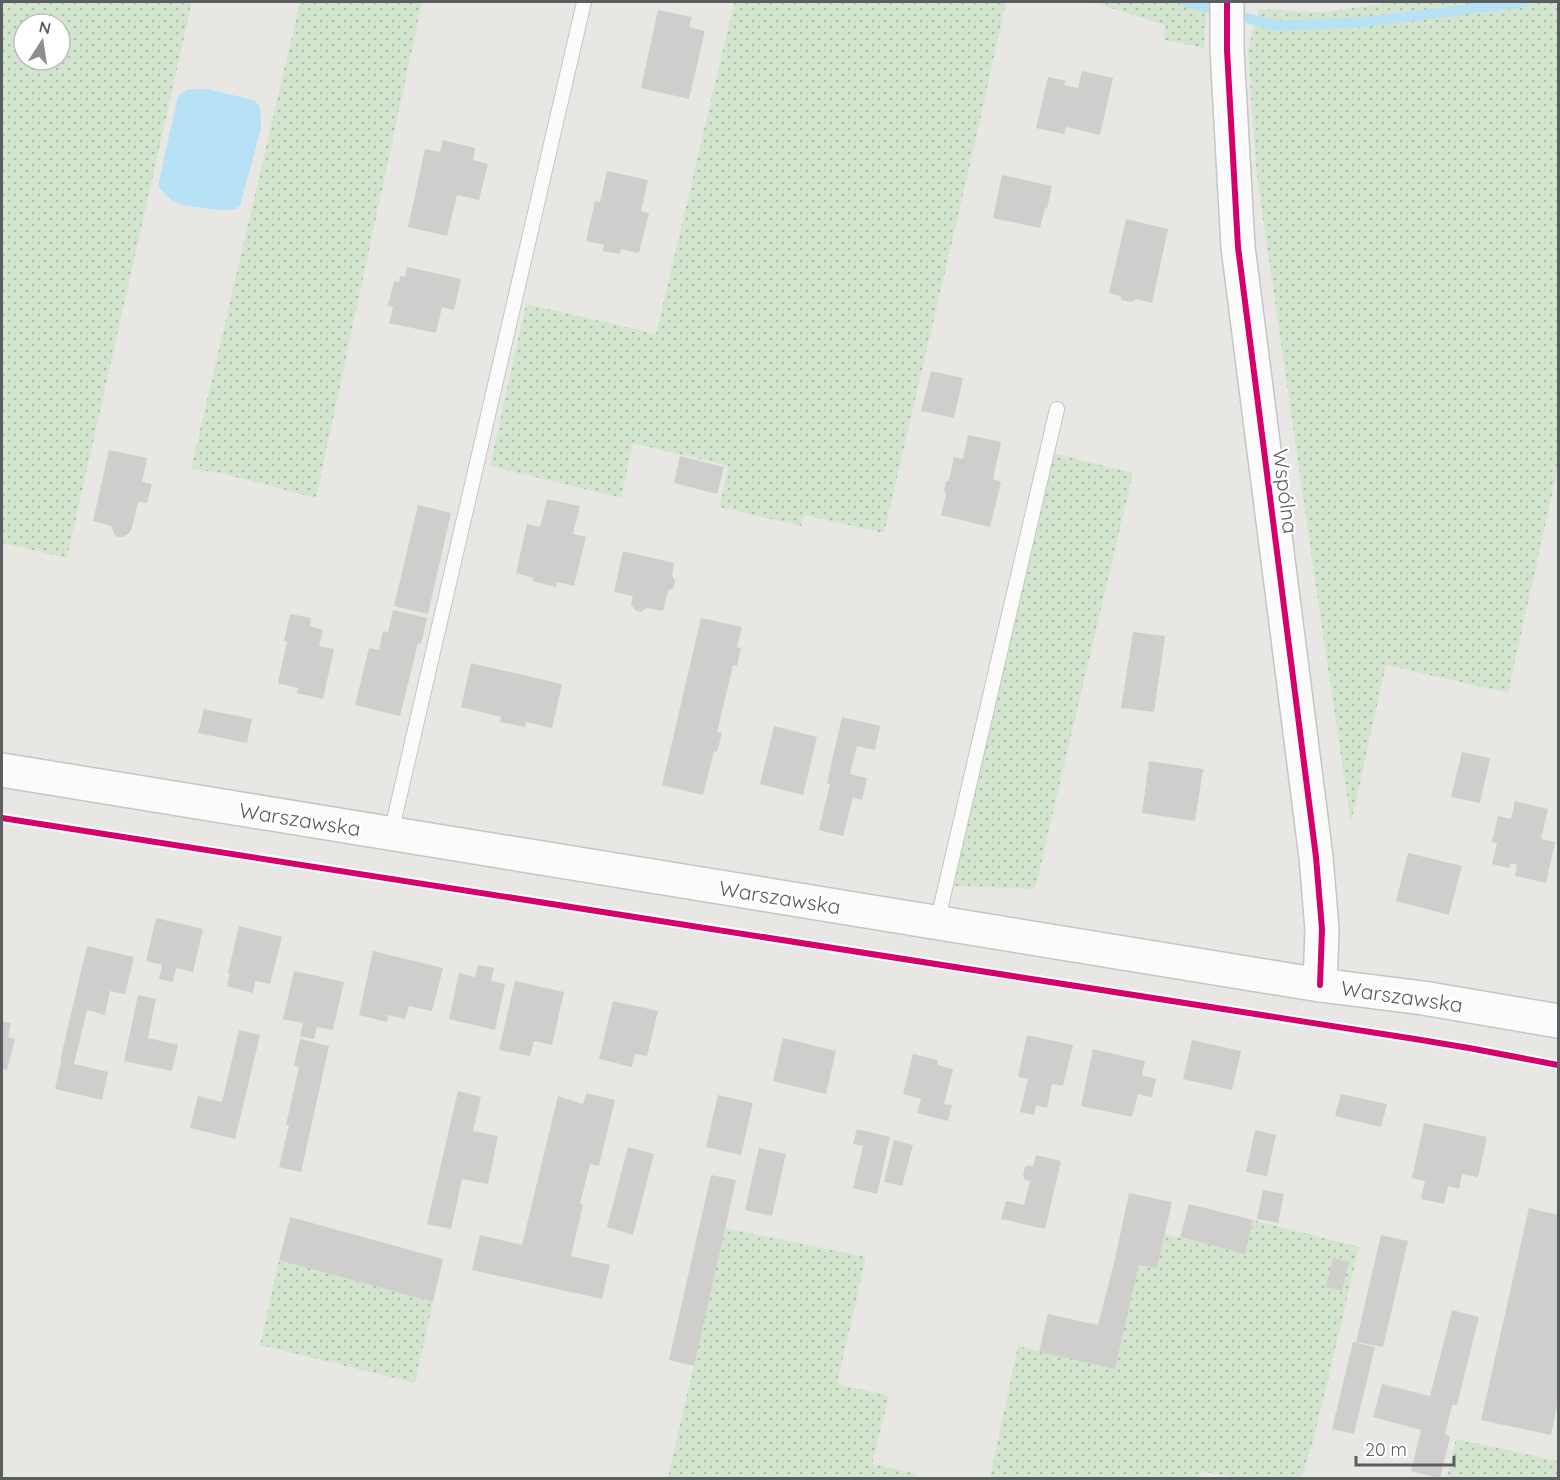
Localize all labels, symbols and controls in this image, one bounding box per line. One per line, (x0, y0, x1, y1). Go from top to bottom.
north arrow (12, 12, 72, 72)
text: N (37, 16, 53, 38)
street label: Wspólna (1268, 447, 1304, 535)
street label: Warszawska (237, 797, 363, 841)
street label: Warszawska (717, 875, 843, 919)
street label: Warszawska (1339, 975, 1465, 1017)
scale bar (1356, 1429, 1454, 1467)
text: 20 m (1365, 1438, 1407, 1461)

